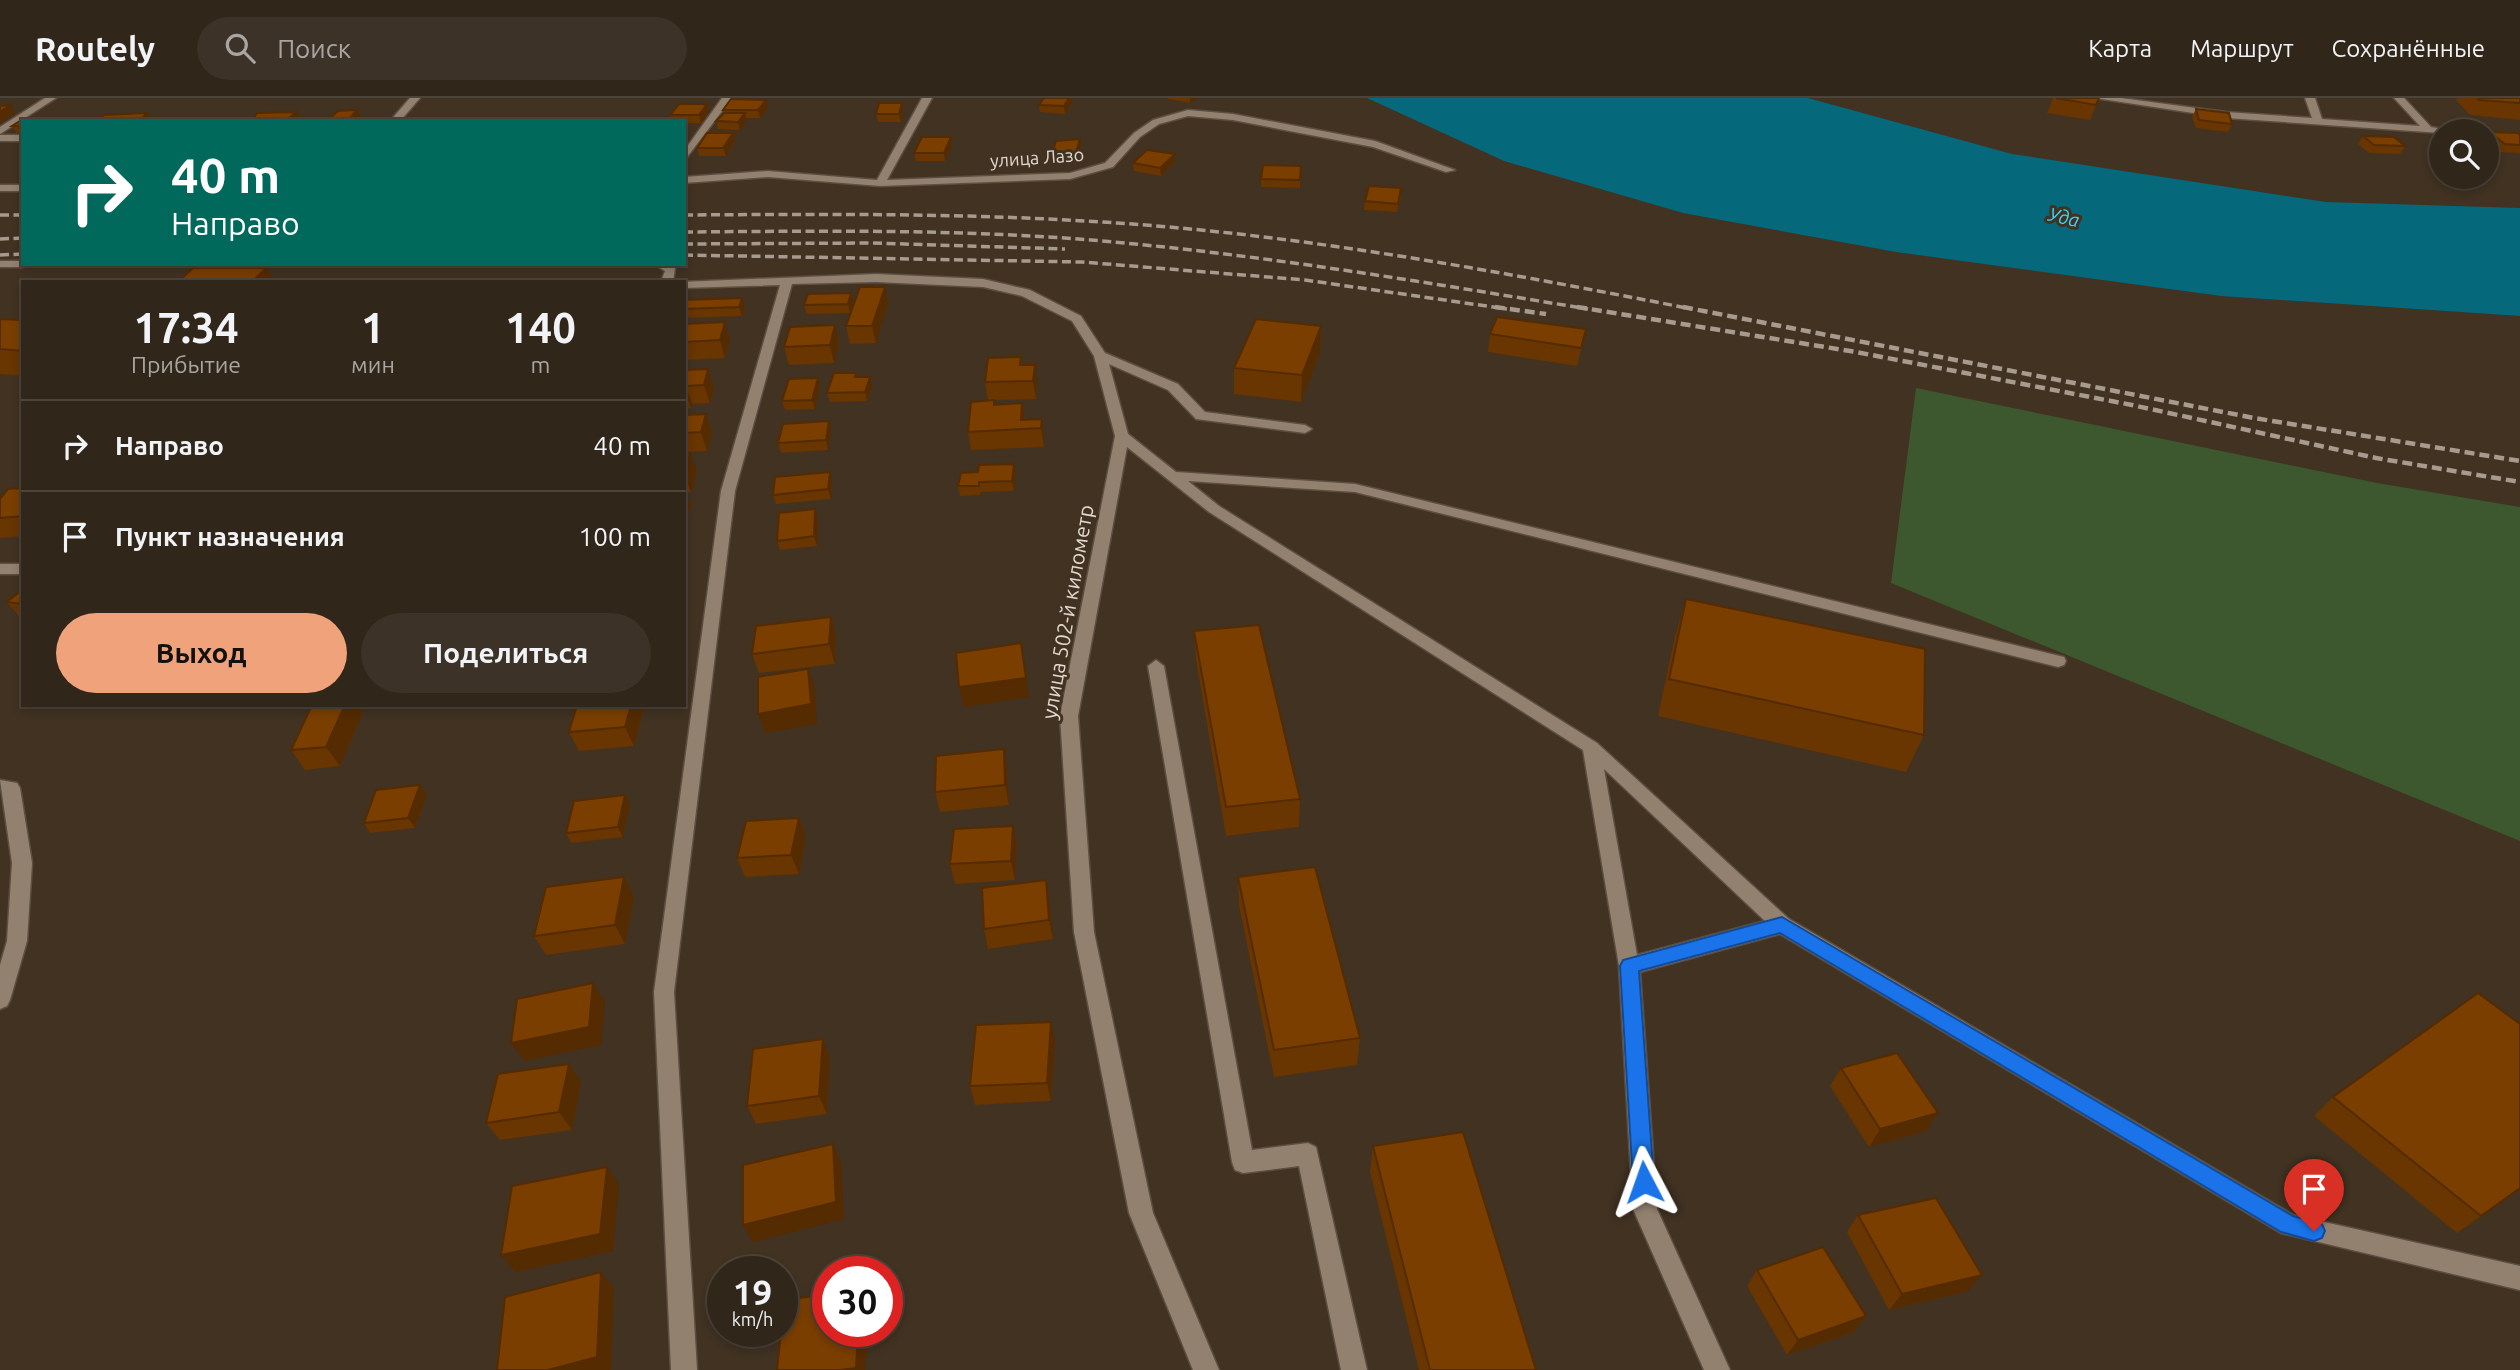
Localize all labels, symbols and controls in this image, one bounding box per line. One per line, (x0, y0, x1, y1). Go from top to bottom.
search box (197, 17, 687, 80)
icon: search (221, 29, 259, 67)
text: Routely (35, 30, 155, 67)
text: Поиск (277, 34, 351, 63)
text: Карта (2088, 35, 2152, 62)
text: Маршрут (2190, 35, 2294, 62)
text: Сохранённые (2332, 35, 2485, 62)
map controls (2429, 119, 2499, 189)
button: search (2429, 119, 2499, 189)
street label: улица Лазо (989, 144, 1085, 170)
icon: right (56, 147, 147, 238)
text: 40 m (171, 147, 280, 202)
water label: Уда (2045, 203, 2082, 231)
text: Направо (171, 205, 300, 241)
text: 17:34 (133, 304, 239, 351)
text: 1 (361, 304, 385, 351)
text: 140 (505, 304, 576, 351)
text: Прибытие (131, 352, 241, 377)
text: мин (351, 352, 395, 377)
text: m (530, 352, 550, 377)
icon: right (56, 427, 94, 465)
text: Направо (115, 431, 224, 460)
text: 40 m (593, 431, 651, 460)
street label: улица 502-й километр (1036, 503, 1098, 721)
icon: arrive (56, 518, 94, 556)
text: Пункт назначения (115, 522, 345, 551)
text: 100 m (579, 522, 651, 551)
button: Выход (56, 613, 347, 693)
button: Поделиться (361, 613, 651, 693)
position arrow (1607, 1145, 1681, 1219)
pin (2284, 1159, 2344, 1231)
icon: arrive (2295, 1170, 2333, 1208)
speed limit sign: 30 (812, 1256, 903, 1347)
text: 19 (733, 1272, 772, 1312)
text: km/h (732, 1309, 773, 1329)

